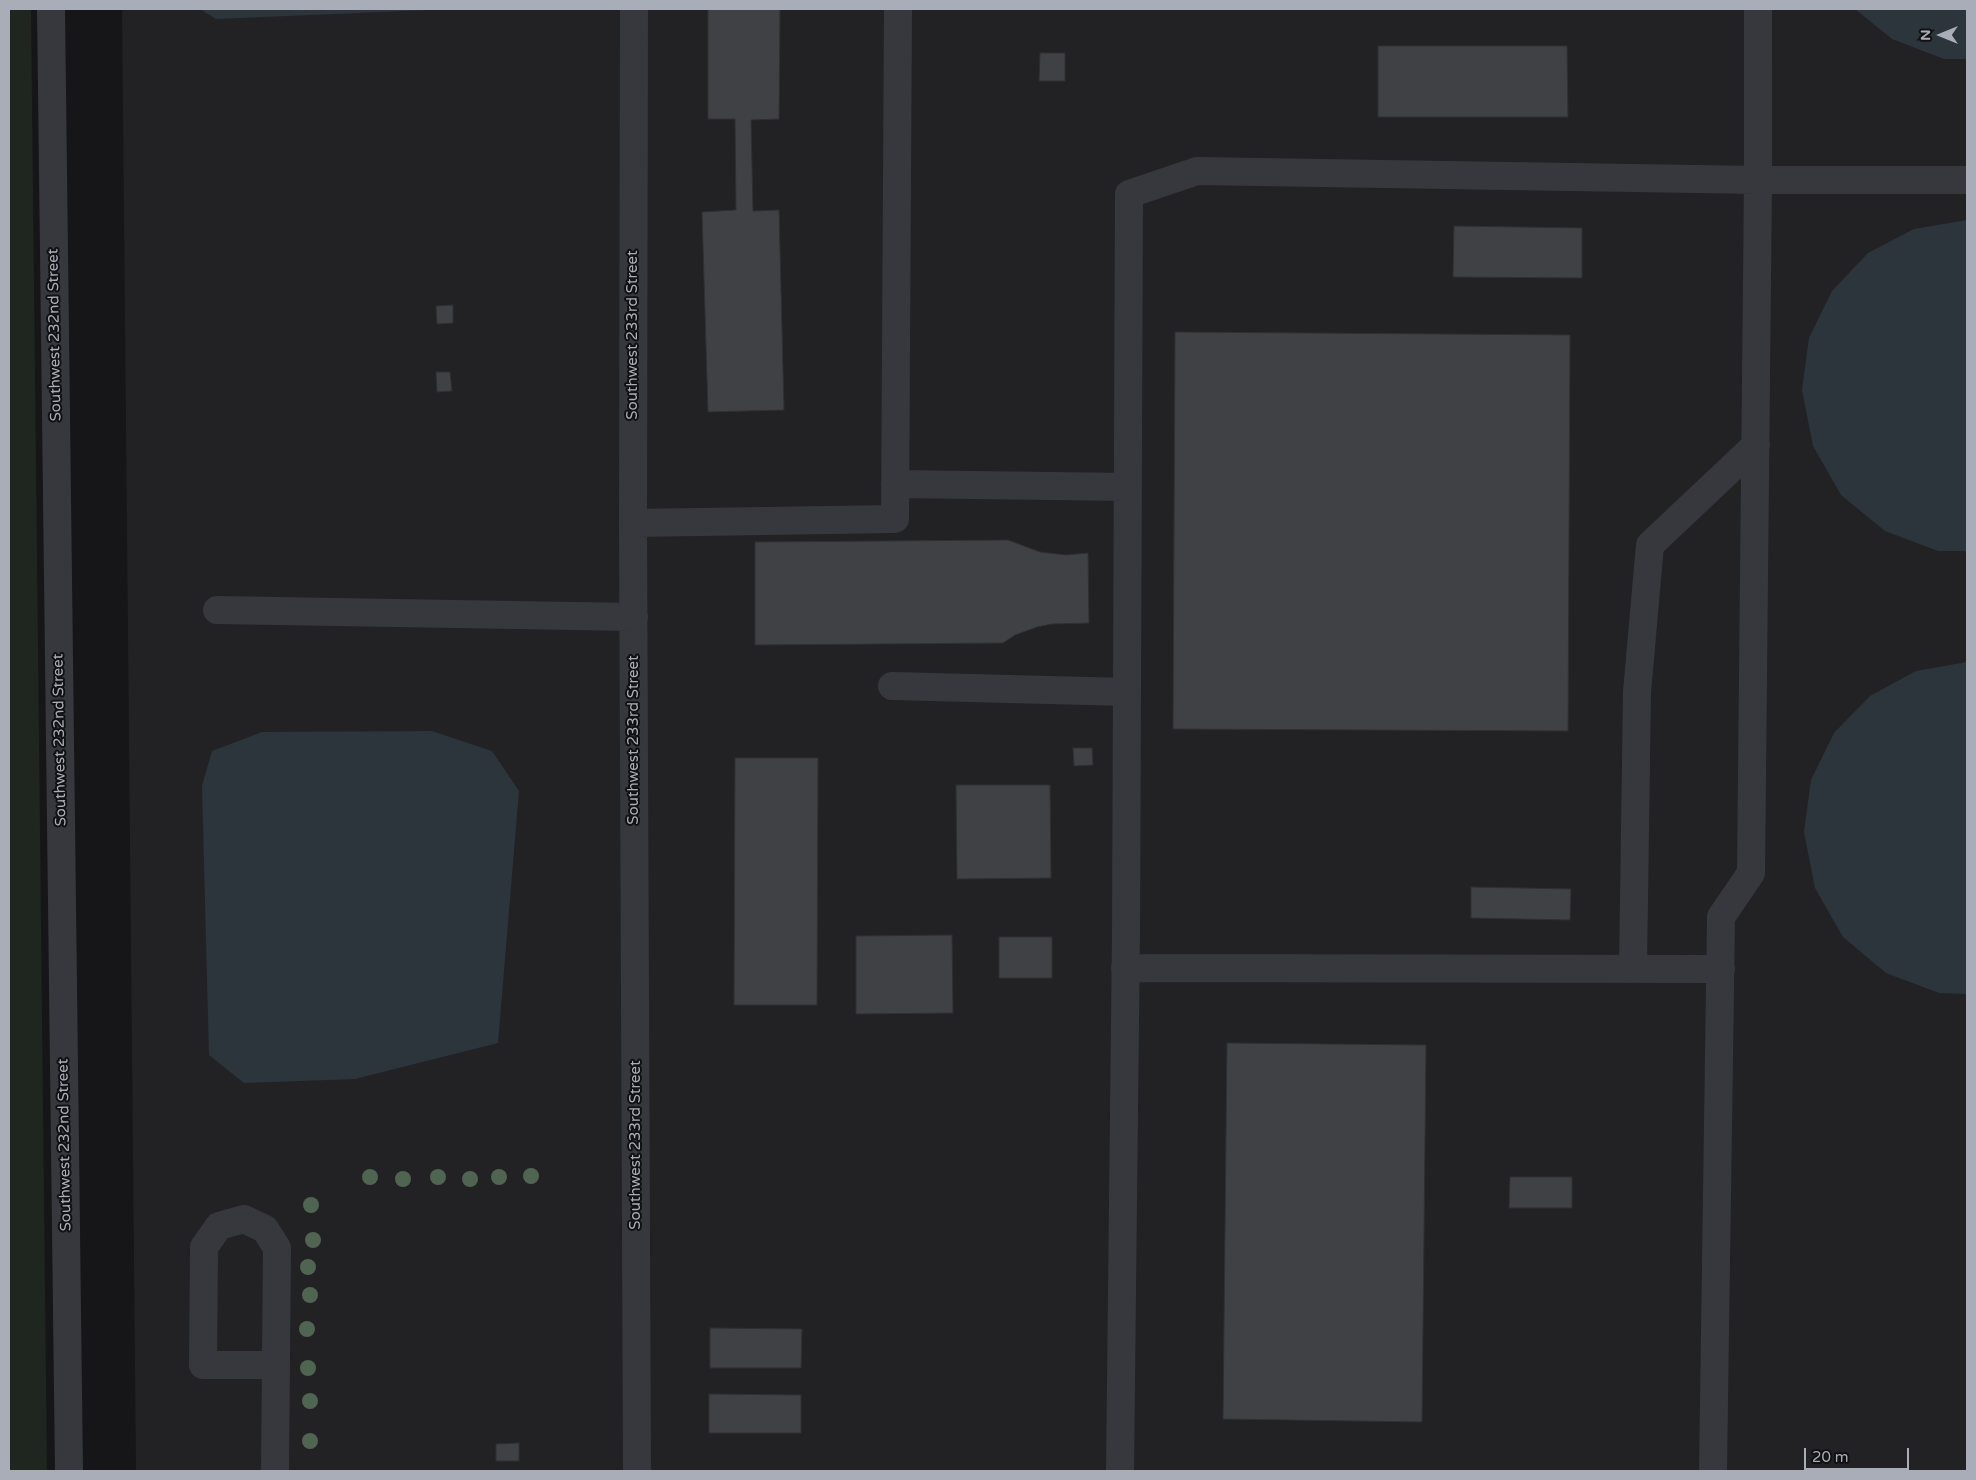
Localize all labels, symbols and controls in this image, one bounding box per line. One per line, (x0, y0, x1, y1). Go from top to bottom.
north arrow (1916, 10, 1966, 60)
text: N (1917, 29, 1934, 41)
street label: Southwest 232nd Street (44, 248, 66, 422)
street label: Southwest 233rd Street (624, 250, 642, 420)
street label: Southwest 232nd Street (49, 653, 71, 827)
street label: Southwest 233rd Street (625, 655, 643, 825)
street label: Southwest 232nd Street (54, 1058, 76, 1232)
street label: Southwest 233rd Street (627, 1060, 645, 1230)
scale bar (1806, 1438, 1911, 1470)
text: 20 m (1812, 1448, 1849, 1466)

